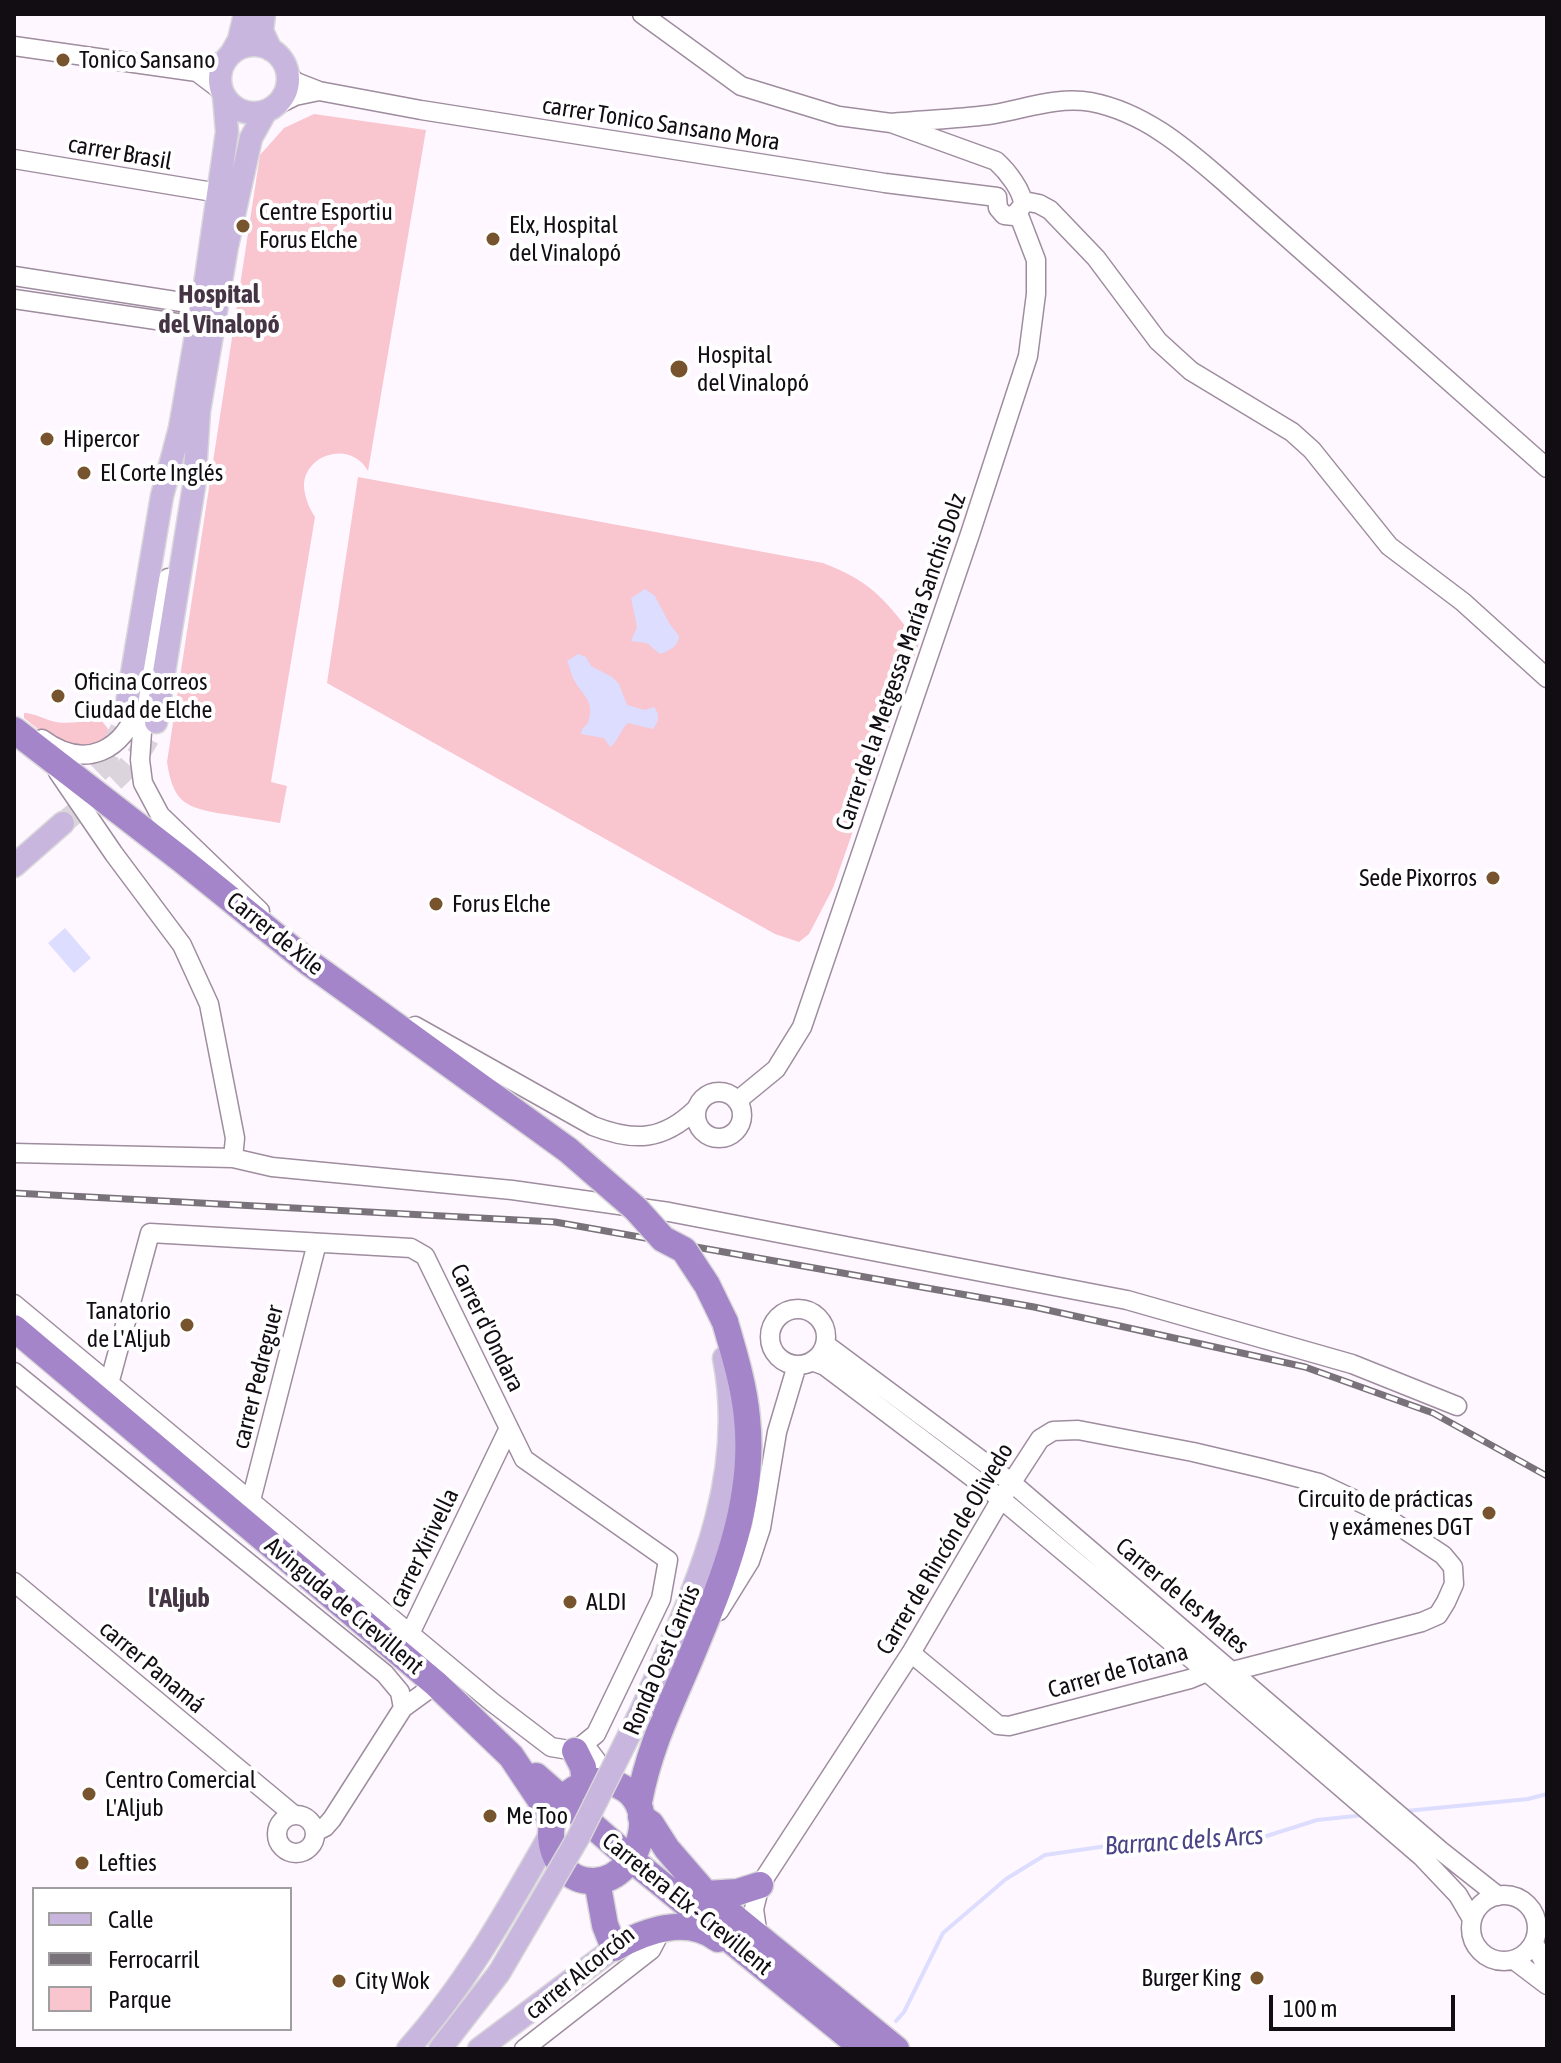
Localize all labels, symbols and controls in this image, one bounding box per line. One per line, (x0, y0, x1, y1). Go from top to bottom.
place label: Tonico Sansano (79, 46, 215, 74)
marker: Tonico Sansano (54, 51, 72, 69)
street label: carrer Tonico Sansano Mora (540, 91, 782, 157)
street label: carrer Brasil (66, 130, 174, 176)
place label: Centre Esportiu Forus Elche (259, 198, 393, 254)
place label: Elx, Hospital del Vinalopó (509, 211, 621, 267)
marker: Centre Esportiu Forus Elche (234, 217, 252, 235)
marker: Elx, Hospital del Vinalopó (484, 230, 502, 248)
district label: Hospital del Vinalopó (158, 279, 280, 340)
place label: Hospital del Vinalopó (697, 341, 809, 397)
marker: Hospital del Vinalopó (668, 358, 690, 380)
place label: Hipercor (63, 425, 139, 453)
marker: Hipercor (38, 430, 56, 448)
place label: El Corte Inglés (100, 459, 223, 487)
marker: El Corte Inglés (75, 464, 93, 482)
street label: Carrer de la Metgessa María Sanchis Dolz (830, 490, 972, 834)
place label: Oficina Correos Ciudad de Elche (74, 668, 212, 724)
marker: Oficina Correos Ciudad de Elche (49, 687, 67, 705)
place label: Sede Pixorros (1359, 864, 1477, 892)
marker: Sede Pixorros (1484, 869, 1502, 887)
street label: Carrer de Xile (221, 886, 329, 982)
place label: Forus Elche (452, 890, 551, 918)
marker: Forus Elche (427, 895, 445, 913)
street label: Carrer d'Ondara (444, 1259, 530, 1397)
place label: Tanatorio de L'Aljub (86, 1297, 171, 1353)
street label: carrer Pedreguer (226, 1302, 290, 1452)
marker: Tanatorio de L'Aljub (178, 1316, 196, 1334)
street label: Carrer de Rincón de Olivedo (870, 1438, 1020, 1660)
street label: carrer Xirivella (383, 1484, 465, 1612)
place label: Circuito de prácticas y exámenes DGT (1298, 1485, 1473, 1541)
marker: Circuito de prácticas y exámenes DGT (1480, 1504, 1498, 1522)
street label: Avinguda de Crevillent (259, 1531, 429, 1681)
street label: Carrer de les Mates (1110, 1532, 1254, 1660)
street label: Ronda Oest Carrús (617, 1580, 707, 1740)
district label: l'Aljub (148, 1583, 210, 1615)
place label: ALDI (586, 1588, 627, 1616)
marker: ALDI (561, 1593, 579, 1611)
street label: carrer Panamá (93, 1614, 211, 1720)
street label: Carrer de Totana (1045, 1637, 1191, 1705)
place label: Centro Comercial L'Aljub (105, 1766, 256, 1822)
marker: Centro Comercial L'Aljub (80, 1785, 98, 1803)
place label: Me Too (506, 1802, 568, 1830)
marker: Me Too (481, 1807, 499, 1825)
water label: Barranc dels Arcs (1104, 1820, 1264, 1862)
street label: Carretera Elx - Crevillent (596, 1827, 778, 1981)
place label: Lefties (98, 1849, 157, 1877)
marker: Lefties (73, 1854, 91, 1872)
legend (32, 1887, 292, 2031)
text: Calle (108, 1906, 153, 1933)
street label: carrer Alcorcón (519, 1920, 641, 2026)
text: Ferrocarril (108, 1946, 200, 1973)
place label: Burger King (1141, 1964, 1241, 1992)
place label: City Wok (355, 1967, 430, 1995)
marker: Burger King (1248, 1969, 1266, 1987)
marker: City Wok (330, 1972, 348, 1990)
scale bar (1273, 1979, 1459, 2029)
text: Parque (108, 1986, 171, 2013)
text: 100 m (1283, 1995, 1337, 2022)

